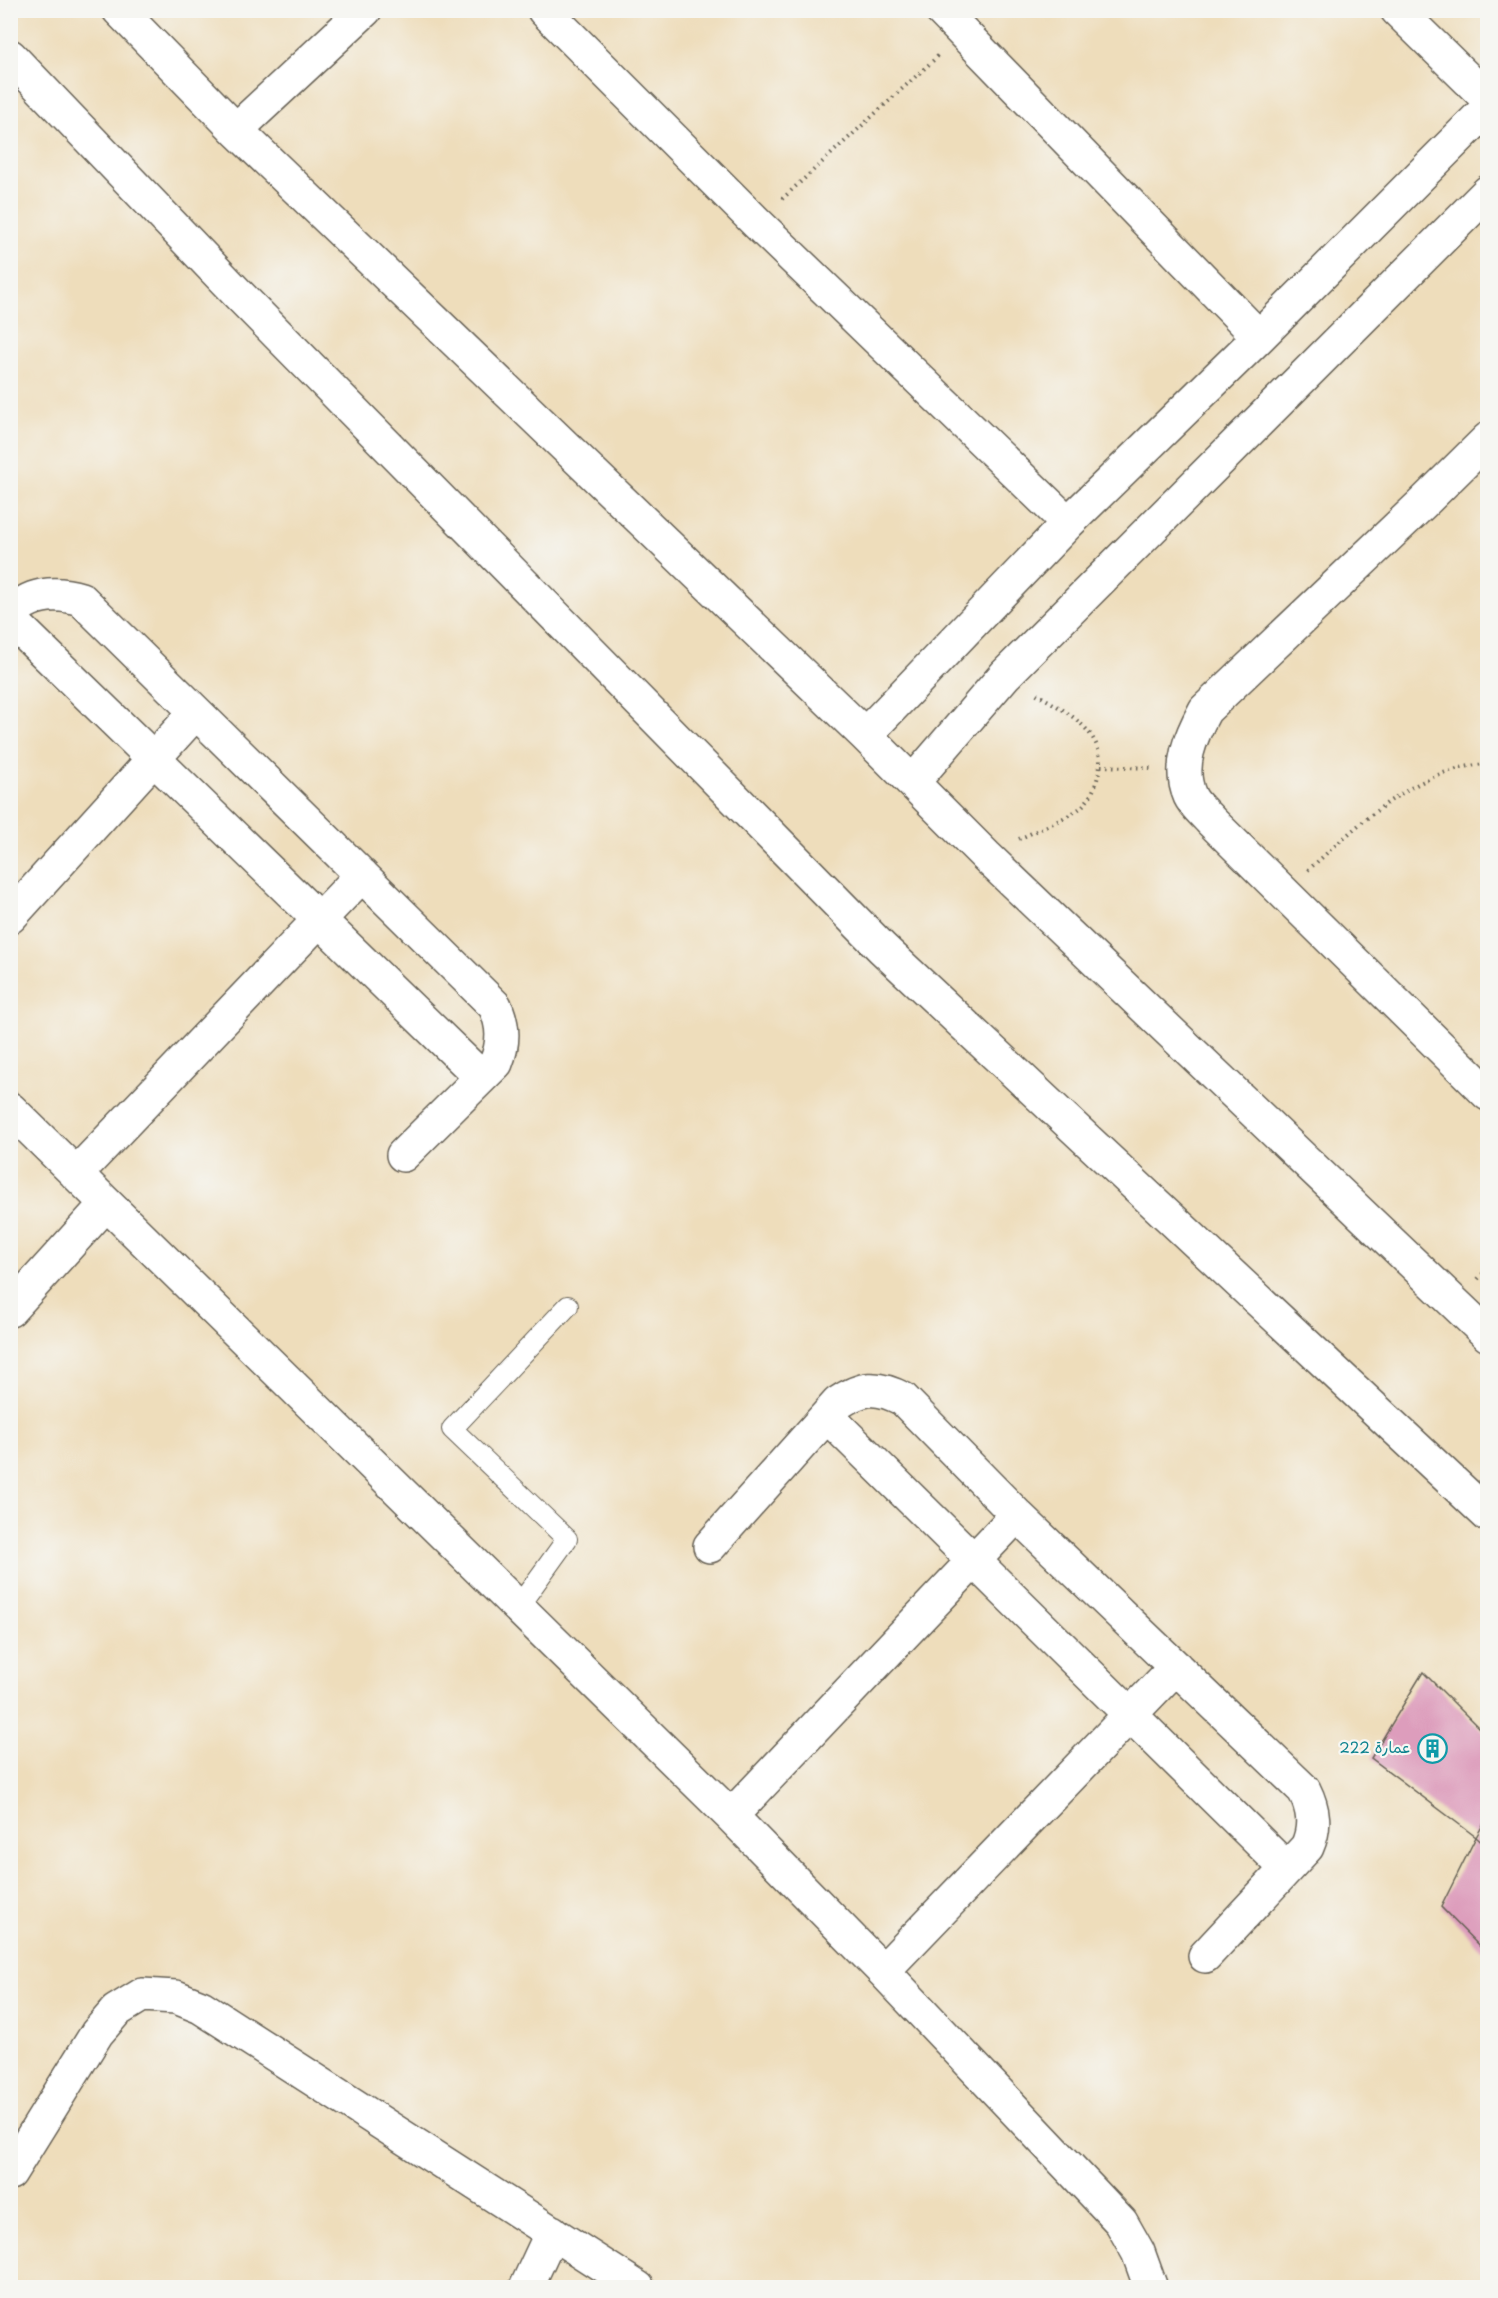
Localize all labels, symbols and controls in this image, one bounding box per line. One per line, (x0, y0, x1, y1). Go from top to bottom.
building icon: عمارة 222 (1416, 1732, 1448, 1764)
place label: عمارة 222 (1339, 1735, 1411, 1758)

